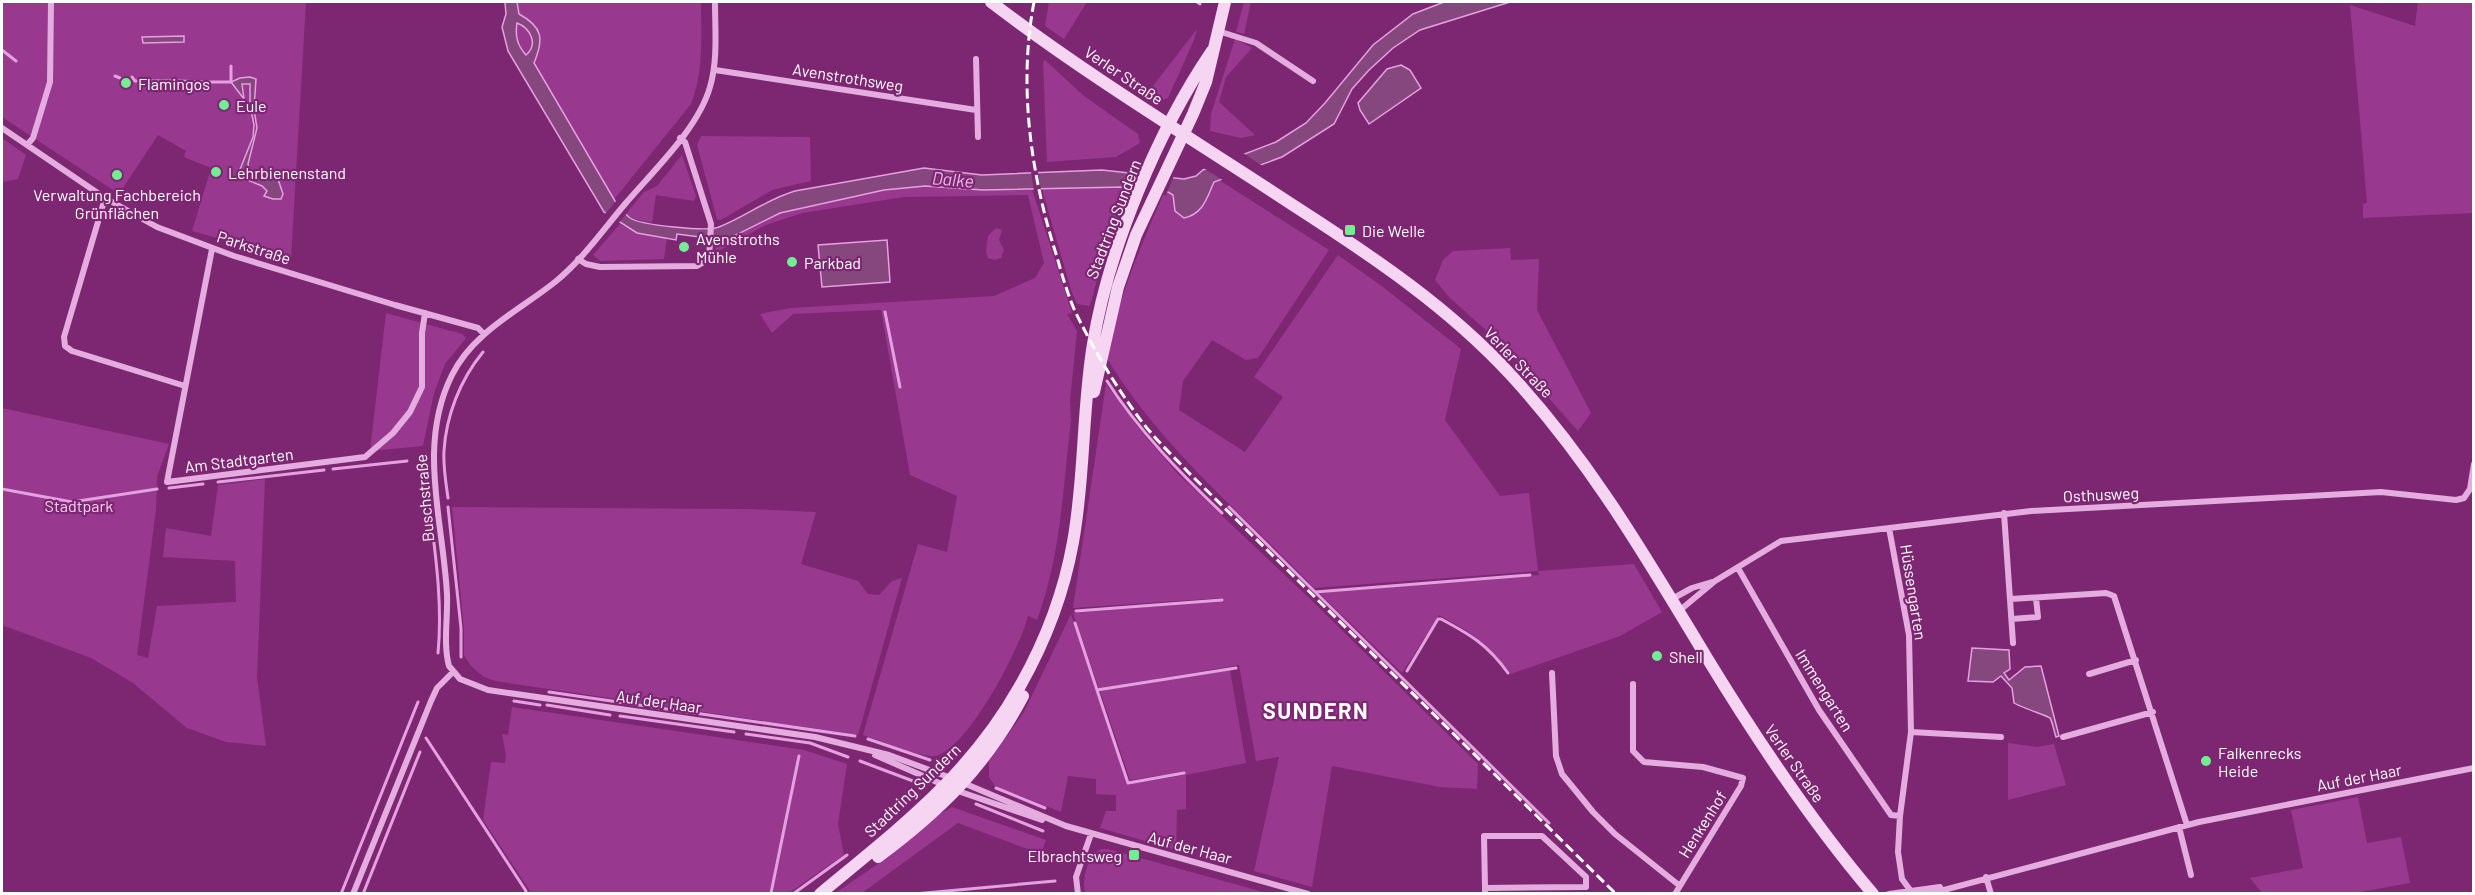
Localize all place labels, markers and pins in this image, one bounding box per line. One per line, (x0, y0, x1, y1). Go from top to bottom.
place label: Flamingos (138, 74, 210, 93)
marker: Flamingos (119, 76, 133, 90)
place label: Eule (236, 96, 266, 115)
marker: Eule (217, 98, 231, 112)
place label: Lehrbienenstand (228, 163, 346, 182)
marker: Lehrbienenstand (209, 165, 223, 179)
marker: Verwaltung Fachbereich Grünflächen (110, 168, 124, 182)
place label: Verwaltung Fachbereich Grünflächen (33, 185, 201, 222)
place label: Die Welle (1362, 221, 1425, 240)
marker: Die Welle (1343, 223, 1357, 237)
place label: Avenstroths Mühle (696, 229, 780, 266)
marker: Avenstroths Mühle (677, 240, 691, 254)
place label: Parkbad (804, 253, 861, 272)
marker: Parkbad (785, 255, 799, 269)
place label: Shell (1669, 647, 1703, 666)
marker: Shell (1650, 649, 1664, 663)
place label: Falkenrecks Heide (2218, 743, 2302, 780)
marker: Falkenrecks Heide (2199, 754, 2213, 768)
place label: Elbrachtsweg (1028, 846, 1122, 865)
marker: Elbrachtsweg (1127, 848, 1141, 862)

